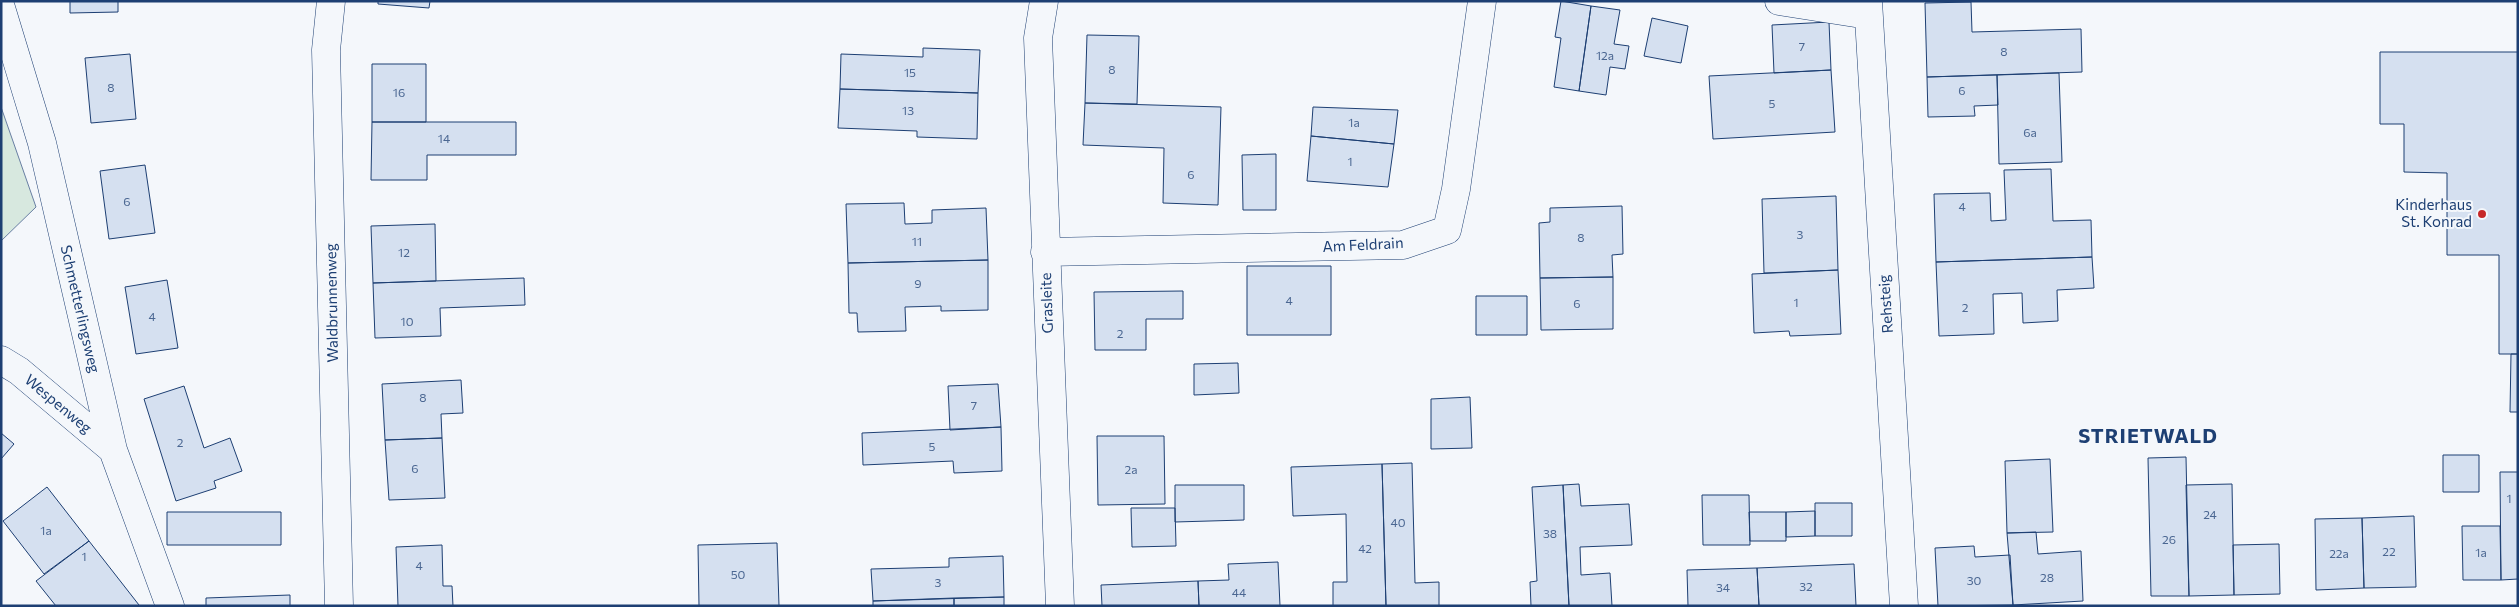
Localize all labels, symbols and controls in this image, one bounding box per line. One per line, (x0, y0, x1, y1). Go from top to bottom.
house number: 7 (1799, 39, 1805, 53)
house number: 8 (2000, 44, 2008, 58)
house number: 12a (1596, 48, 1614, 62)
house number: 8 (1108, 62, 1116, 76)
house number: 15 (904, 65, 916, 79)
house number: 8 (107, 80, 115, 94)
house number: 6 (1958, 83, 1966, 97)
house number: 16 (393, 85, 405, 99)
house number: 5 (1769, 96, 1776, 110)
house number: 13 (902, 103, 914, 117)
house number: 1a (1348, 115, 1360, 129)
house number: 6a (2023, 125, 2037, 139)
house number: 14 (438, 131, 450, 145)
house number: 1 (1347, 154, 1353, 168)
house number: 6 (1187, 167, 1195, 181)
house number: 6 (123, 194, 131, 208)
place label: Kinderhaus St. Konrad (2395, 195, 2472, 230)
house number: 4 (1958, 199, 1966, 213)
marker: Kinderhaus St. Konrad (2476, 208, 2488, 220)
house number: 3 (1797, 227, 1804, 241)
house number: 8 (1577, 230, 1585, 244)
street label: Am Feldrain (1322, 233, 1404, 255)
house number: 11 (912, 234, 922, 248)
street label: Schmetterlingsweg (58, 243, 104, 374)
street label: Waldbrunnenweg (321, 243, 341, 363)
house number: 12 (398, 245, 410, 259)
street label: Grasleite (1036, 272, 1056, 334)
street label: Rehsteig (1874, 274, 1896, 334)
house number: 9 (914, 276, 922, 290)
house number: 4 (1285, 293, 1293, 307)
house number: 1 (1793, 295, 1799, 309)
house number: 6 (1573, 296, 1581, 310)
house number: 2 (1962, 300, 1969, 314)
house number: 4 (148, 309, 156, 323)
house number: 10 (401, 314, 414, 328)
house number: 2 (1117, 326, 1124, 340)
street label: Wespenweg (21, 370, 96, 436)
house number: 8 (419, 390, 427, 404)
house number: 7 (971, 398, 977, 412)
district label: STRIETWALD (2078, 423, 2218, 447)
house number: 2 (177, 435, 184, 449)
house number: 5 (929, 439, 936, 453)
house number: 6 (411, 461, 419, 475)
house number: 2a (1125, 462, 1137, 476)
house number: 1 (2506, 491, 2512, 505)
house number: 24 (2203, 507, 2217, 521)
house number: 40 (1390, 515, 1406, 529)
house number: 1a (40, 523, 52, 537)
house number: 38 (1543, 526, 1557, 540)
house number: 26 (2162, 532, 2176, 546)
house number: 42 (1358, 541, 1372, 555)
house number: 22 (2382, 544, 2396, 558)
house number: 1a (2475, 545, 2487, 559)
house number: 22a (2329, 546, 2349, 560)
house number: 1 (81, 549, 87, 563)
house number: 4 (415, 558, 423, 572)
house number: 50 (731, 567, 746, 581)
house number: 28 (2040, 570, 2054, 584)
house number: 30 (1967, 573, 1982, 587)
house number: 3 (935, 575, 942, 589)
house number: 32 (1799, 579, 1813, 593)
house number: 34 (1716, 580, 1730, 594)
house number: 44 (1232, 585, 1246, 599)

